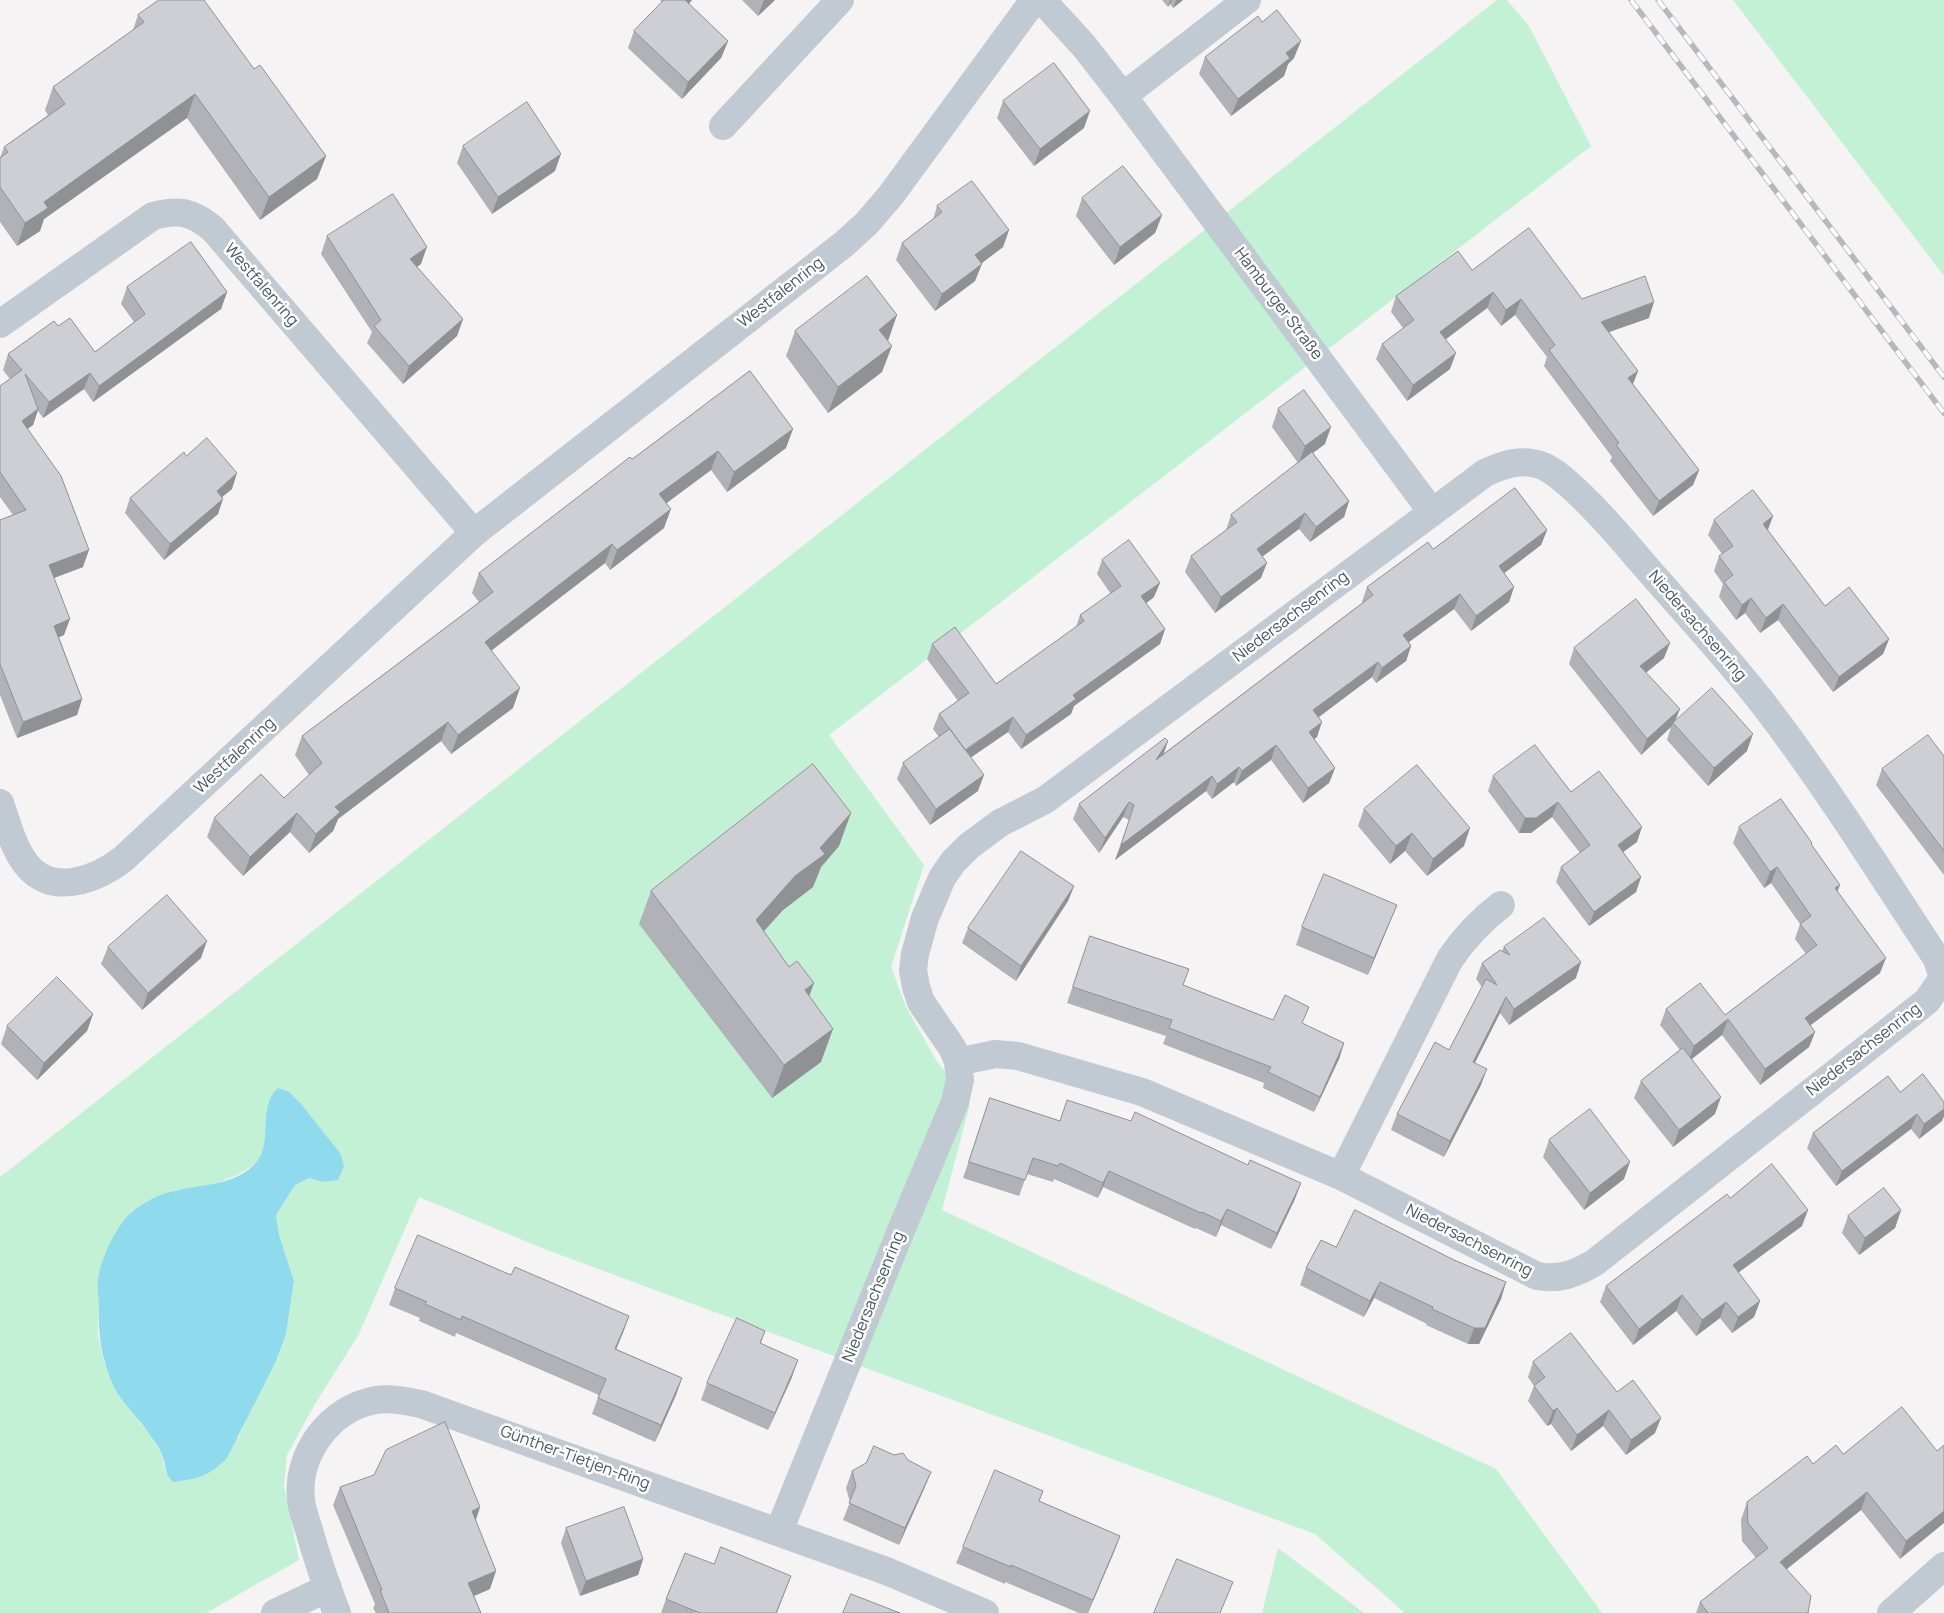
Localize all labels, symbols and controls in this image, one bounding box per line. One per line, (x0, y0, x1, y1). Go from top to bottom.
street label: Westfalenring (220, 240, 302, 330)
street label: Hamburger Straße (1230, 244, 1326, 364)
street label: Westfalenring (734, 254, 828, 332)
street label: Niedersachsenring (1230, 567, 1352, 667)
street label: Niedersachsenring (1644, 567, 1750, 685)
street label: Westfalenring (191, 714, 279, 798)
street label: Niedersachsenring (1803, 1000, 1925, 1100)
street label: Niedersachsenring (1403, 1201, 1535, 1281)
street label: Niedersachsenring (839, 1229, 909, 1365)
street label: Günther-Tietjen-Ring (498, 1422, 652, 1494)

